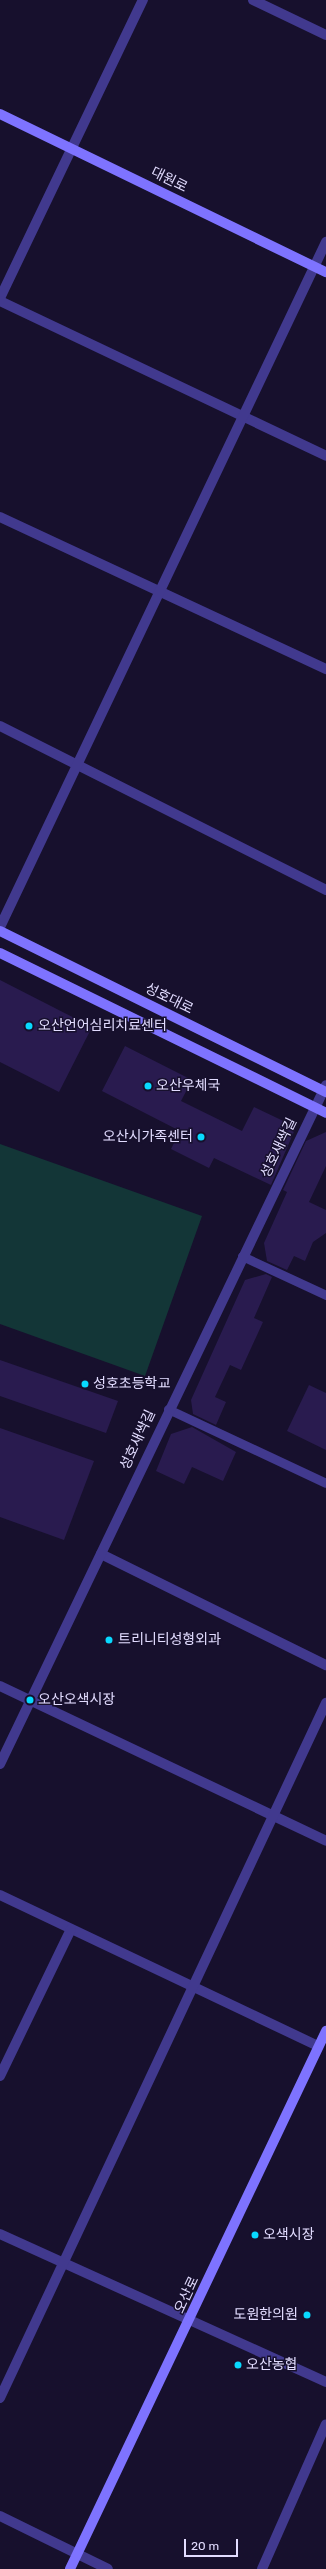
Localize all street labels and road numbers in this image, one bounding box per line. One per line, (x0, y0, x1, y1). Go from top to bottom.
street label: 대원로 (148, 164, 190, 196)
street label: 성호대로 (142, 980, 196, 1018)
street label: 성호새싹길 (257, 1115, 301, 1181)
street label: 성호새싹길 (117, 1407, 159, 1473)
street label: 오산로 (171, 2274, 203, 2316)

